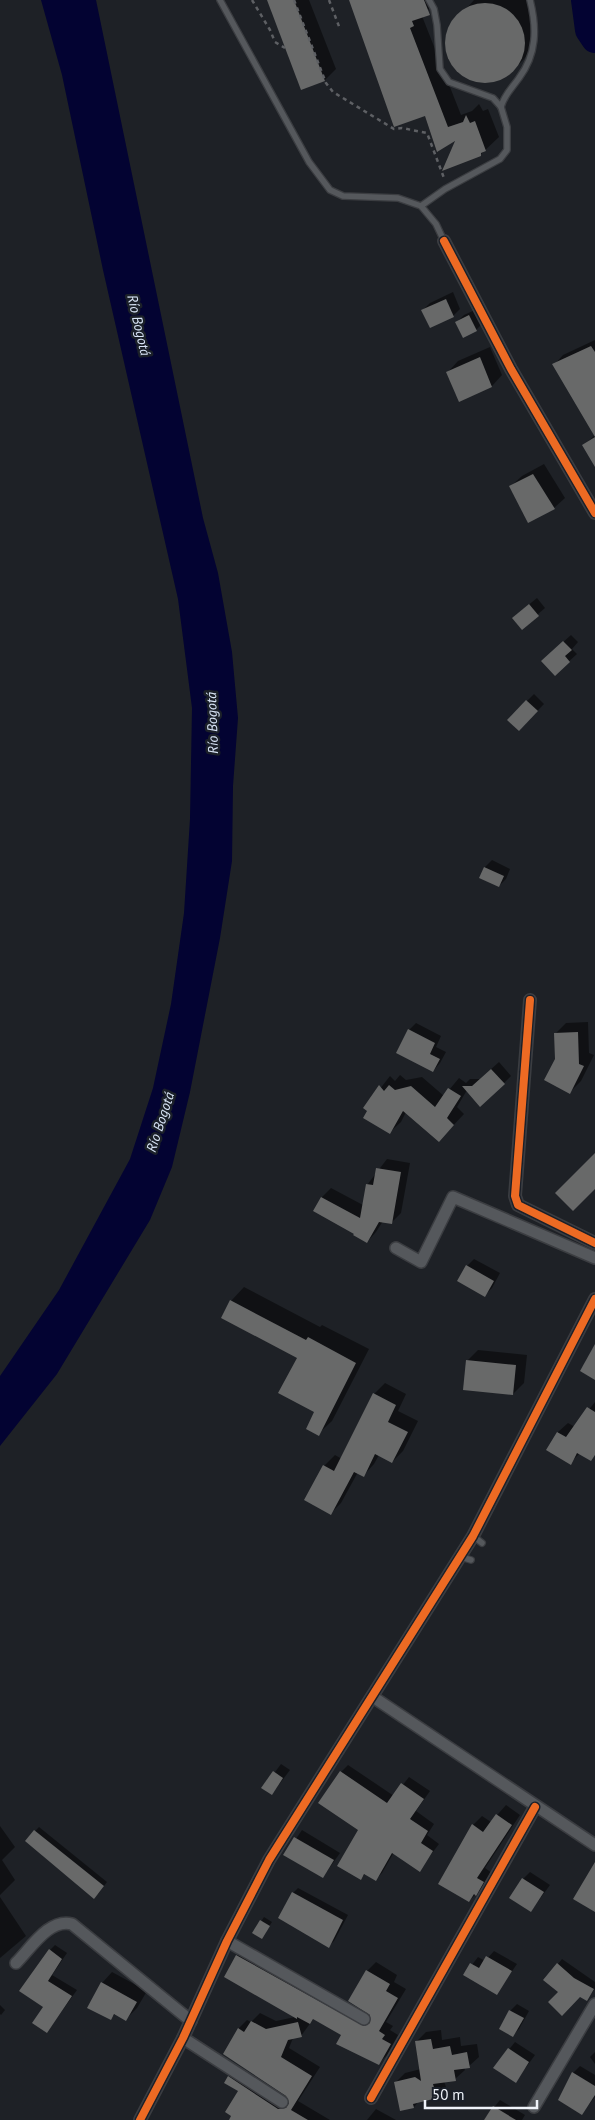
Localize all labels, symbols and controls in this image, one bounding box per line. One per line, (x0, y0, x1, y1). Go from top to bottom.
water label: Río Bogotá (123, 293, 155, 357)
water label: Río Bogotá (202, 691, 222, 754)
water label: Río Bogotá (142, 1090, 178, 1154)
scale bar (425, 2078, 538, 2110)
text: 50 m (432, 2085, 465, 2104)

